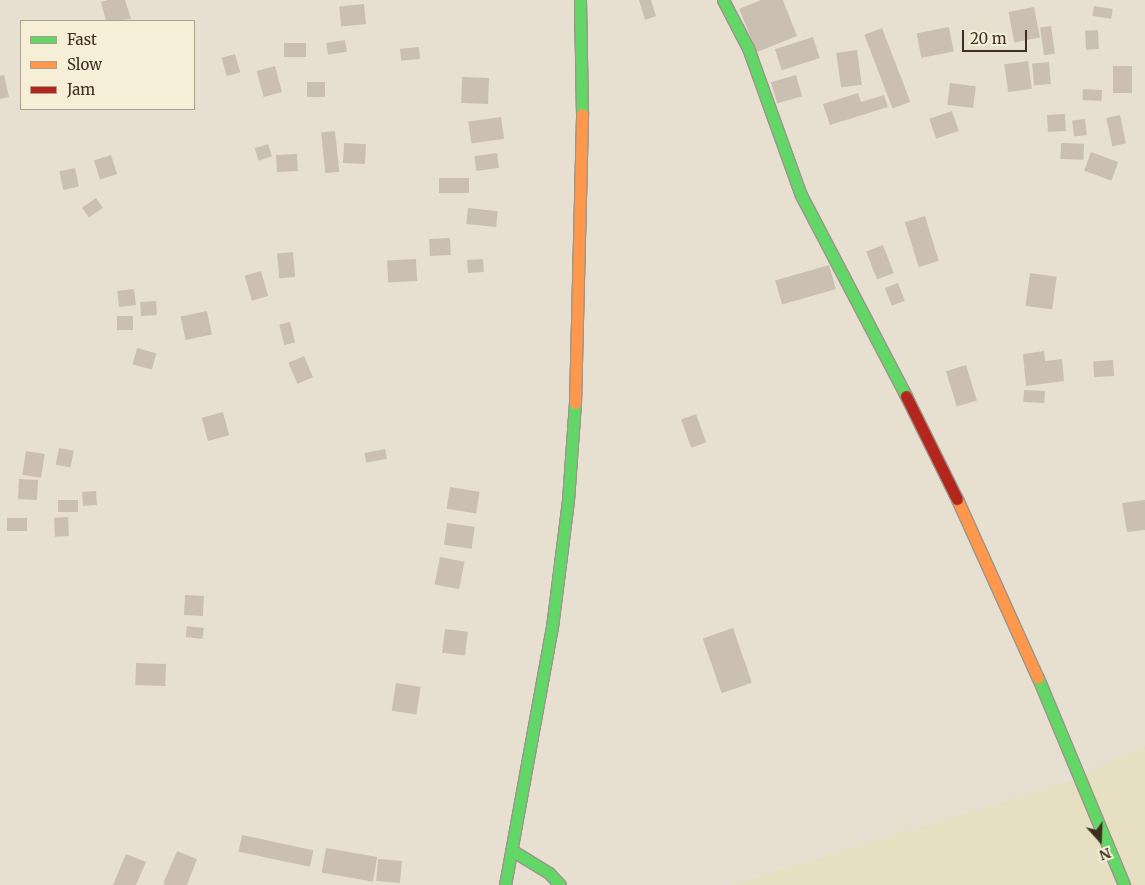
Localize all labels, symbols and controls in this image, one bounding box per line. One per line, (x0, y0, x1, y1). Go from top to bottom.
legend (20, 20, 195, 110)
scale bar (965, 20, 1030, 52)
text: 20 m (970, 29, 1007, 48)
text: Fast (67, 30, 97, 49)
text: Slow (67, 55, 102, 74)
text: Jam (67, 80, 95, 99)
north arrow (1075, 815, 1125, 865)
text: N (1097, 844, 1113, 864)

